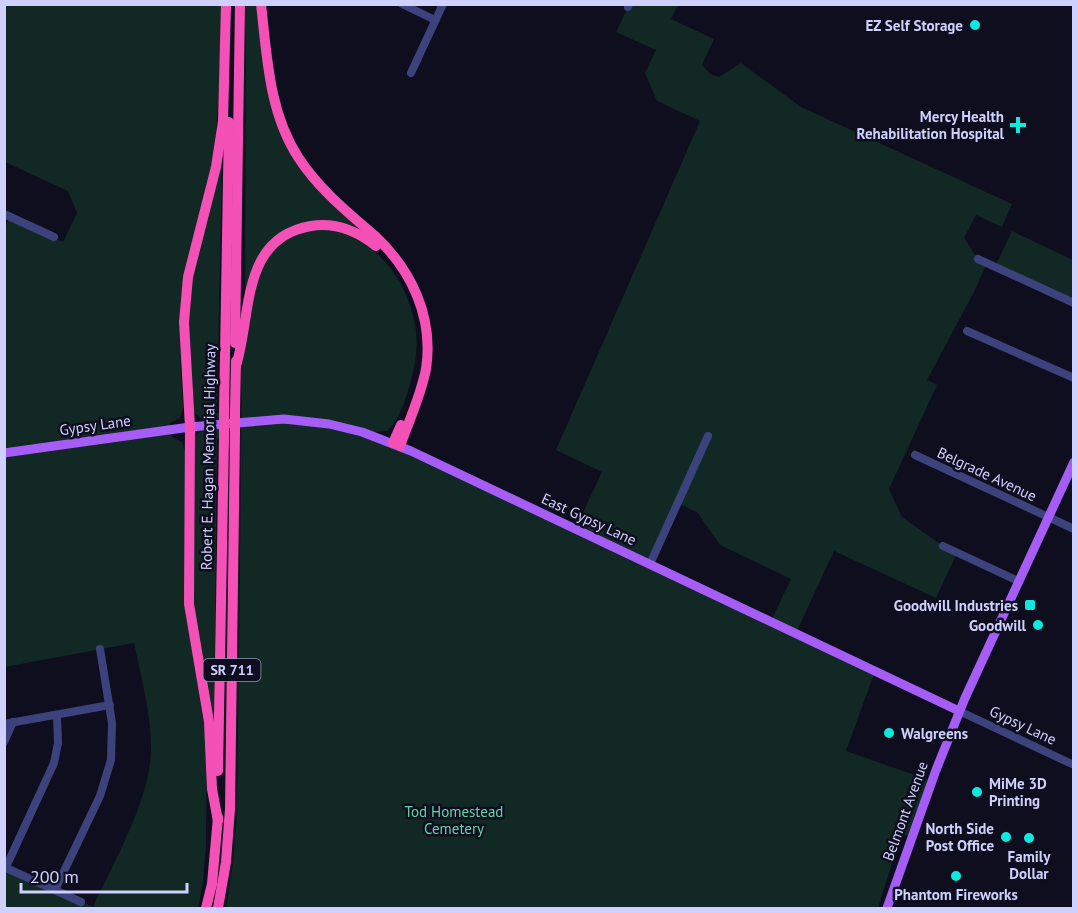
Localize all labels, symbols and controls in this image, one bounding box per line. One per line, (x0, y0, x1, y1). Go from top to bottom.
place label: EZ Self Storage (865, 16, 963, 35)
marker: EZ Self Storage (968, 18, 982, 32)
place label: Mercy Health Rehabilitation Hospital (857, 107, 1005, 143)
marker: Mercy Health Rehabilitation Hospital (1009, 116, 1027, 134)
street label: Robert E. Hagan Memorial Highway (197, 344, 219, 570)
street label: Gypsy Lane (58, 411, 132, 439)
street label: Belgrade Avenue (934, 443, 1040, 505)
street label: East Gypsy Lane (538, 489, 640, 549)
place label: Goodwill Industries (894, 596, 1018, 615)
marker: Goodwill Industries (1023, 598, 1037, 612)
place label: Goodwill (969, 616, 1027, 635)
marker: Goodwill (1031, 618, 1045, 632)
road number: SR 711 (204, 659, 260, 681)
street label: Gypsy Lane (986, 701, 1060, 749)
place label: Walgreens (901, 724, 968, 743)
marker: Walgreens (882, 726, 896, 740)
street label: Belmont Avenue (878, 759, 932, 863)
place label: MiMe 3D Printing (989, 774, 1047, 810)
marker: MiMe 3D Printing (970, 785, 984, 799)
park label: Tod Homestead Cemetery (405, 802, 503, 838)
place label: North Side Post Office (925, 819, 994, 855)
marker: North Side Post Office (999, 830, 1013, 844)
marker: Family Dollar (1022, 831, 1036, 845)
place label: Family Dollar (1008, 847, 1051, 883)
scale bar (21, 856, 188, 894)
text: 200 m (30, 865, 79, 888)
marker: Phantom Fireworks (949, 869, 963, 883)
place label: Phantom Fireworks (894, 885, 1018, 904)

